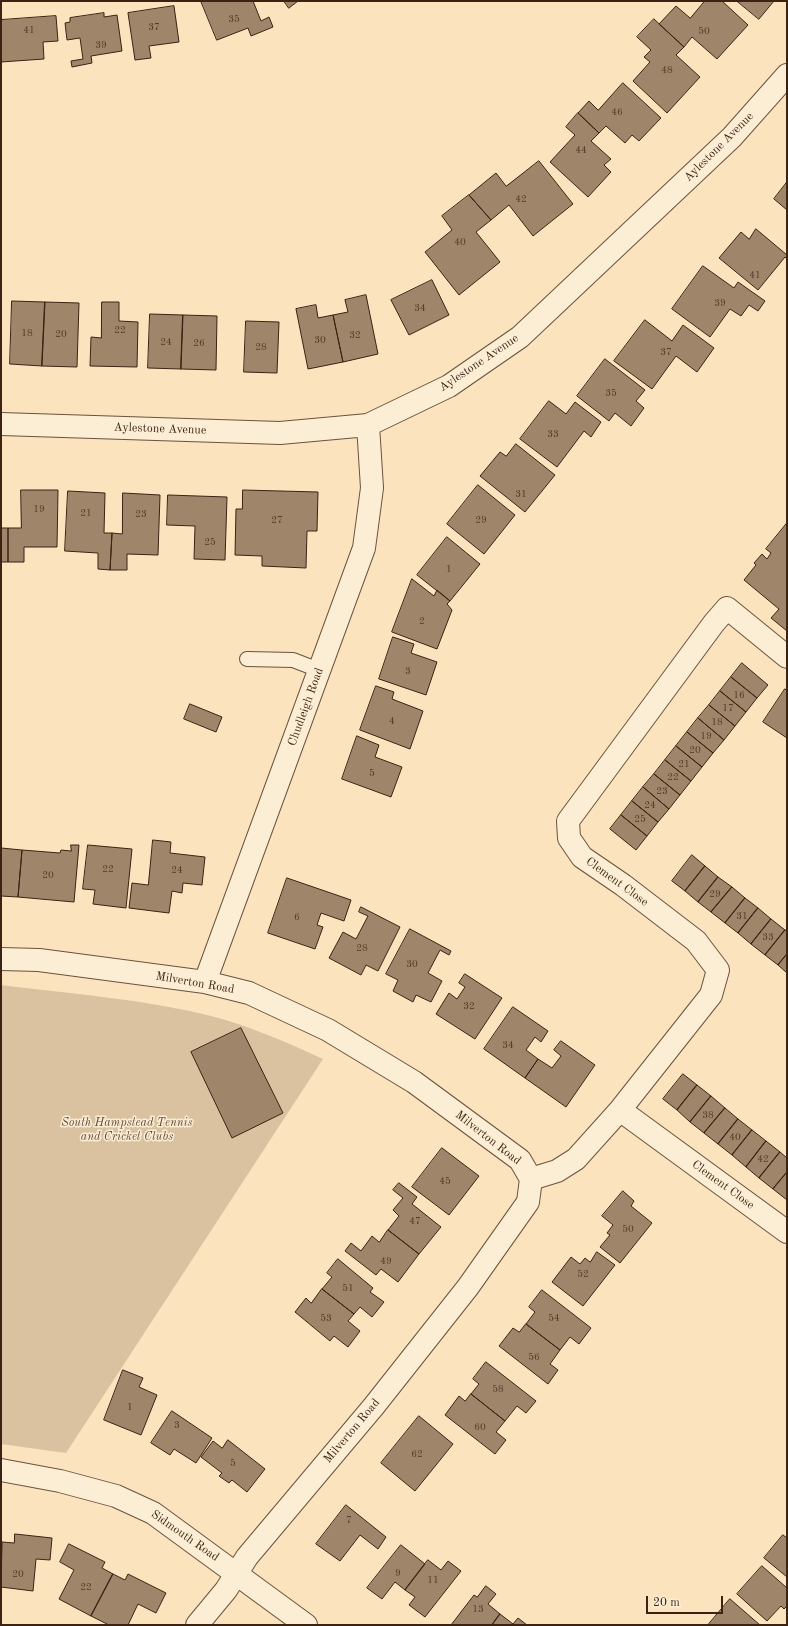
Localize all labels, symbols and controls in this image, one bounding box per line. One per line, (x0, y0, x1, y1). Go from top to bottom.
house number: 35 (228, 13, 240, 25)
house number: 37 (148, 21, 160, 33)
house number: 41 (23, 24, 35, 36)
house number: 50 (698, 25, 710, 37)
house number: 39 (95, 39, 107, 51)
house number: 48 (661, 64, 673, 76)
house number: 46 (611, 106, 623, 118)
street label: Aylestone Avenue (681, 109, 757, 185)
house number: 44 (575, 144, 587, 156)
house number: 42 (515, 193, 527, 205)
house number: 40 (454, 236, 466, 248)
house number: 41 (749, 269, 761, 281)
house number: 39 (714, 297, 726, 309)
house number: 34 (414, 302, 426, 314)
house number: 22 (114, 324, 126, 336)
house number: 18 (21, 327, 33, 339)
house number: 20 (55, 328, 67, 340)
house number: 32 (349, 329, 361, 341)
street label: Aylestone Avenue (437, 331, 521, 395)
house number: 30 (314, 334, 326, 346)
house number: 24 (160, 336, 172, 348)
house number: 26 (193, 337, 205, 349)
house number: 28 (255, 341, 267, 353)
house number: 37 (660, 346, 672, 358)
house number: 35 (605, 387, 617, 399)
street label: Aylestone Avenue (113, 420, 207, 438)
house number: 33 (547, 428, 559, 440)
house number: 31 (515, 488, 527, 500)
house number: 19 (33, 503, 45, 515)
house number: 21 (80, 507, 92, 519)
house number: 23 (135, 508, 147, 520)
house number: 27 (271, 514, 283, 526)
house number: 29 (475, 514, 487, 526)
house number: 25 (204, 536, 216, 548)
house number: 1 (446, 563, 452, 575)
house number: 2 (419, 615, 425, 627)
house number: 3 (405, 665, 411, 677)
street label: Chudleigh Road (285, 666, 327, 748)
house number: 16 (733, 689, 745, 701)
house number: 17 (722, 702, 734, 714)
house number: 4 (389, 715, 395, 727)
house number: 18 (711, 716, 723, 728)
house number: 19 (700, 730, 712, 742)
house number: 20 (689, 744, 701, 756)
house number: 21 (678, 758, 690, 770)
house number: 5 (369, 767, 375, 779)
house number: 22 (667, 771, 679, 783)
house number: 23 (656, 785, 668, 797)
house number: 24 (644, 799, 656, 811)
house number: 25 (634, 813, 646, 825)
street label: Clement Close (583, 854, 651, 910)
house number: 22 (102, 863, 114, 875)
house number: 24 (171, 864, 183, 876)
house number: 20 (42, 869, 54, 881)
house number: 29 (709, 888, 721, 900)
house number: 31 (736, 910, 748, 922)
house number: 6 (294, 911, 300, 923)
house number: 33 (762, 931, 774, 943)
house number: 28 (356, 942, 368, 954)
house number: 30 (406, 958, 418, 970)
street label: Milverton Road (155, 969, 235, 997)
house number: 32 (463, 1000, 475, 1012)
house number: 34 (502, 1039, 514, 1051)
street label: Milverton Road (452, 1108, 524, 1168)
house number: 38 (702, 1109, 714, 1121)
park label: South Hampstead Tennis and Cricket Clubs (61, 1116, 193, 1144)
house number: 40 (729, 1131, 741, 1143)
house number: 42 (757, 1153, 769, 1165)
street label: Clement Close (689, 1157, 757, 1213)
house number: 45 (439, 1175, 451, 1187)
house number: 47 (409, 1215, 421, 1227)
house number: 50 (622, 1223, 634, 1235)
house number: 49 (380, 1255, 392, 1267)
house number: 52 (577, 1268, 589, 1280)
house number: 51 (342, 1282, 354, 1294)
house number: 53 (320, 1312, 332, 1324)
house number: 54 (548, 1312, 560, 1324)
house number: 56 (528, 1351, 540, 1363)
house number: 58 (492, 1383, 504, 1395)
street label: Milverton Road (321, 1396, 383, 1466)
house number: 1 (127, 1401, 133, 1413)
house number: 3 (174, 1419, 180, 1431)
house number: 60 (474, 1421, 486, 1433)
house number: 62 (411, 1448, 423, 1460)
house number: 5 (230, 1457, 236, 1469)
street label: Sidmouth Road (148, 1507, 222, 1565)
house number: 7 (346, 1514, 352, 1526)
house number: 9 (395, 1567, 401, 1579)
house number: 20 (12, 1568, 24, 1580)
house number: 11 (427, 1574, 439, 1586)
house number: 22 (80, 1581, 92, 1593)
scale bar (648, 1588, 725, 1614)
text: 20 m (653, 1597, 680, 1609)
house number: 13 (472, 1603, 484, 1615)

